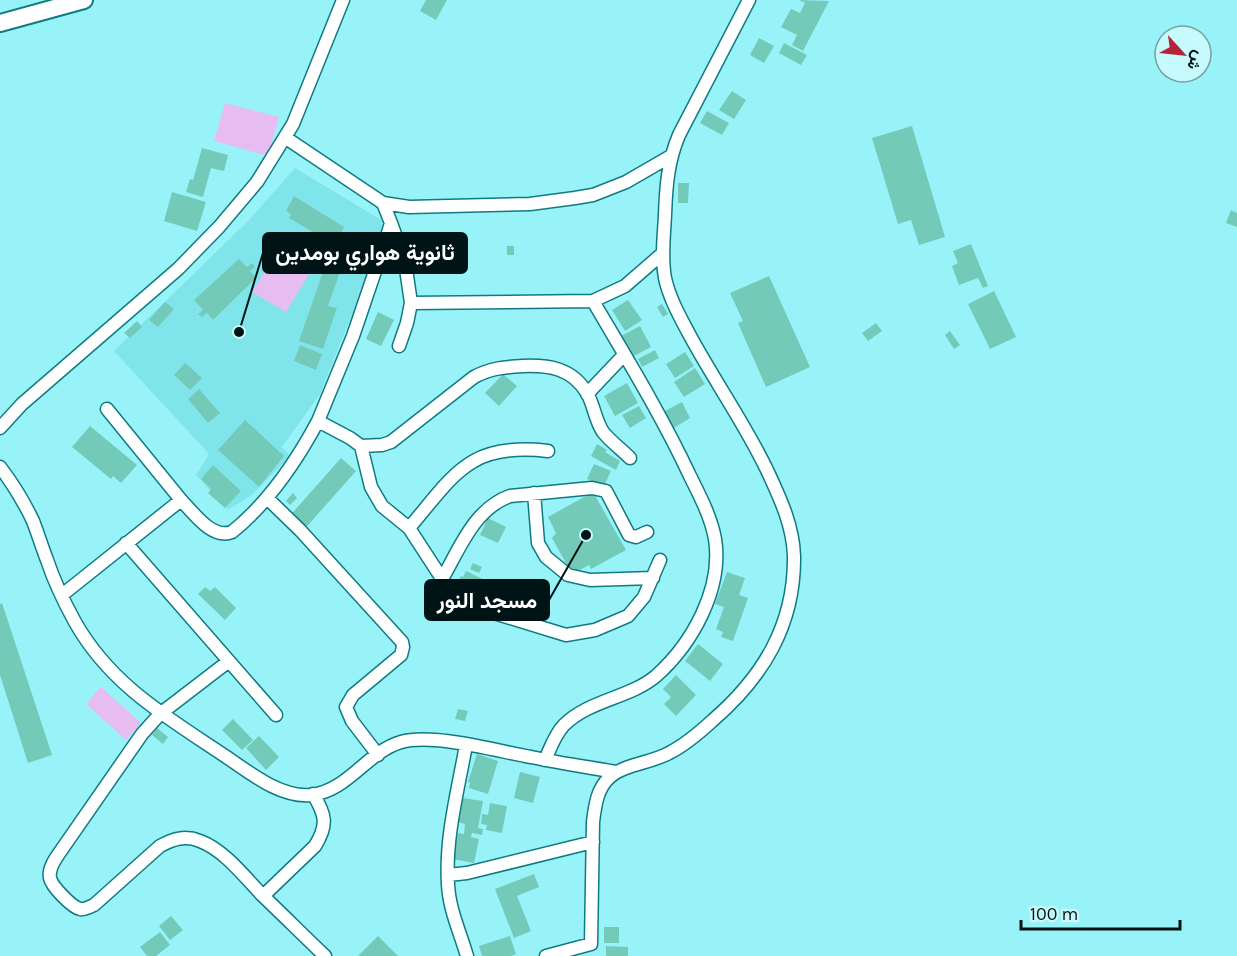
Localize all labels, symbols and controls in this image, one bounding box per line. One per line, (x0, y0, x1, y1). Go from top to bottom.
north arrow (1153, 24, 1213, 84)
text: ش (1183, 48, 1209, 73)
callout: ثانوية هواري بومدين (263, 233, 467, 273)
text: ثانوية هواري بومدين (275, 240, 455, 271)
callout: مسجد النور (425, 580, 549, 620)
text: مسجد النور (436, 588, 537, 614)
scale bar (1021, 893, 1180, 931)
text: 100 m (1030, 903, 1078, 925)

